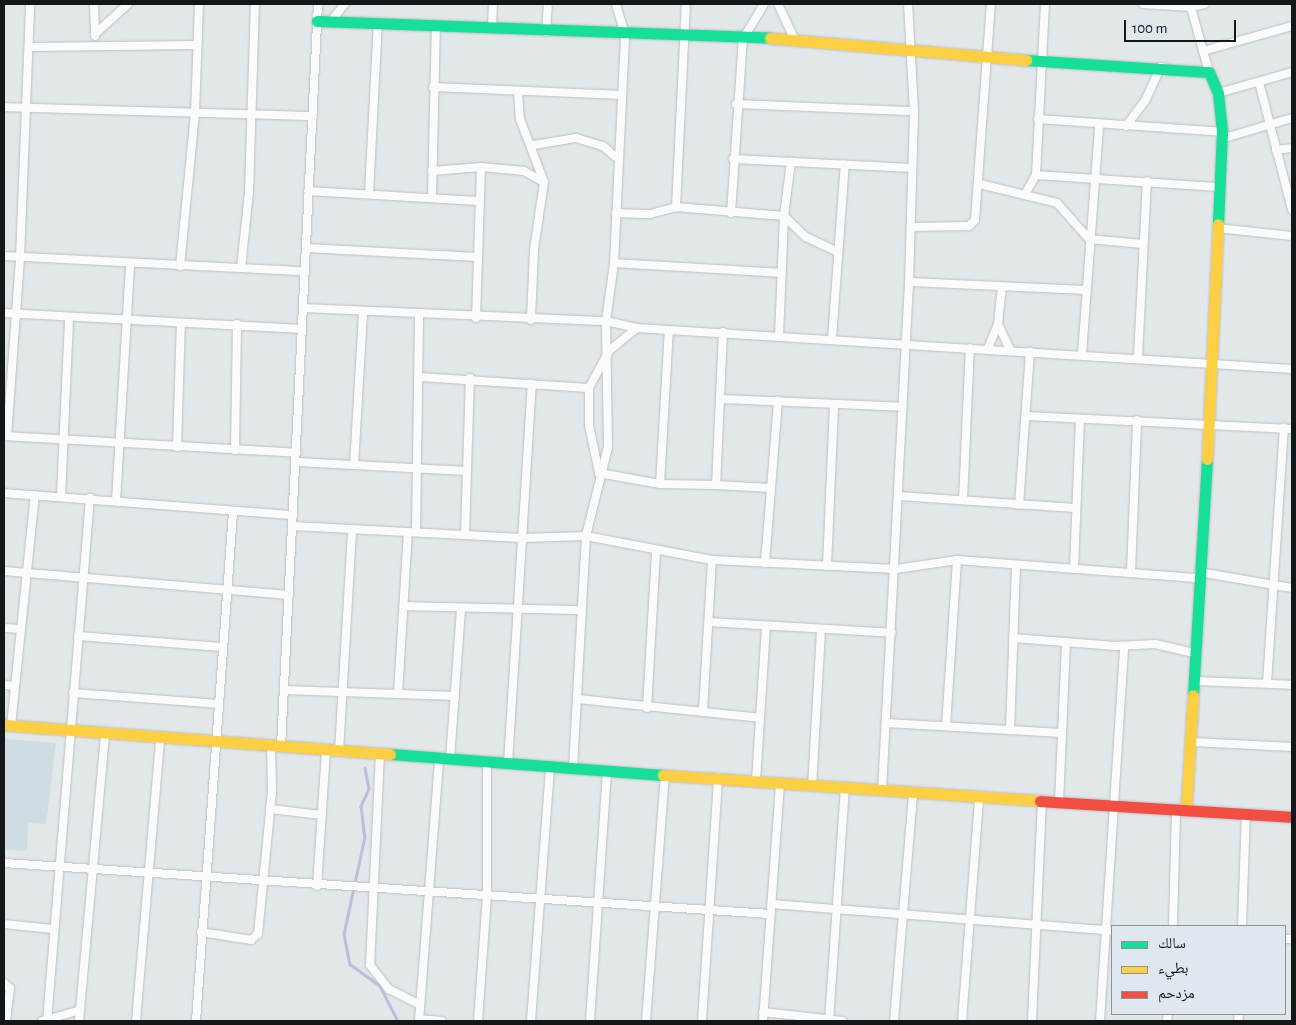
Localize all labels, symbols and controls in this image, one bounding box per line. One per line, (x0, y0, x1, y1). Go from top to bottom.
scale bar (1126, 10, 1238, 42)
text: 100 m (1132, 21, 1167, 36)
legend (1111, 925, 1286, 1015)
text: سالك (1158, 936, 1186, 951)
text: بطيء (1158, 961, 1188, 976)
text: مزدحم (1158, 986, 1195, 1001)

